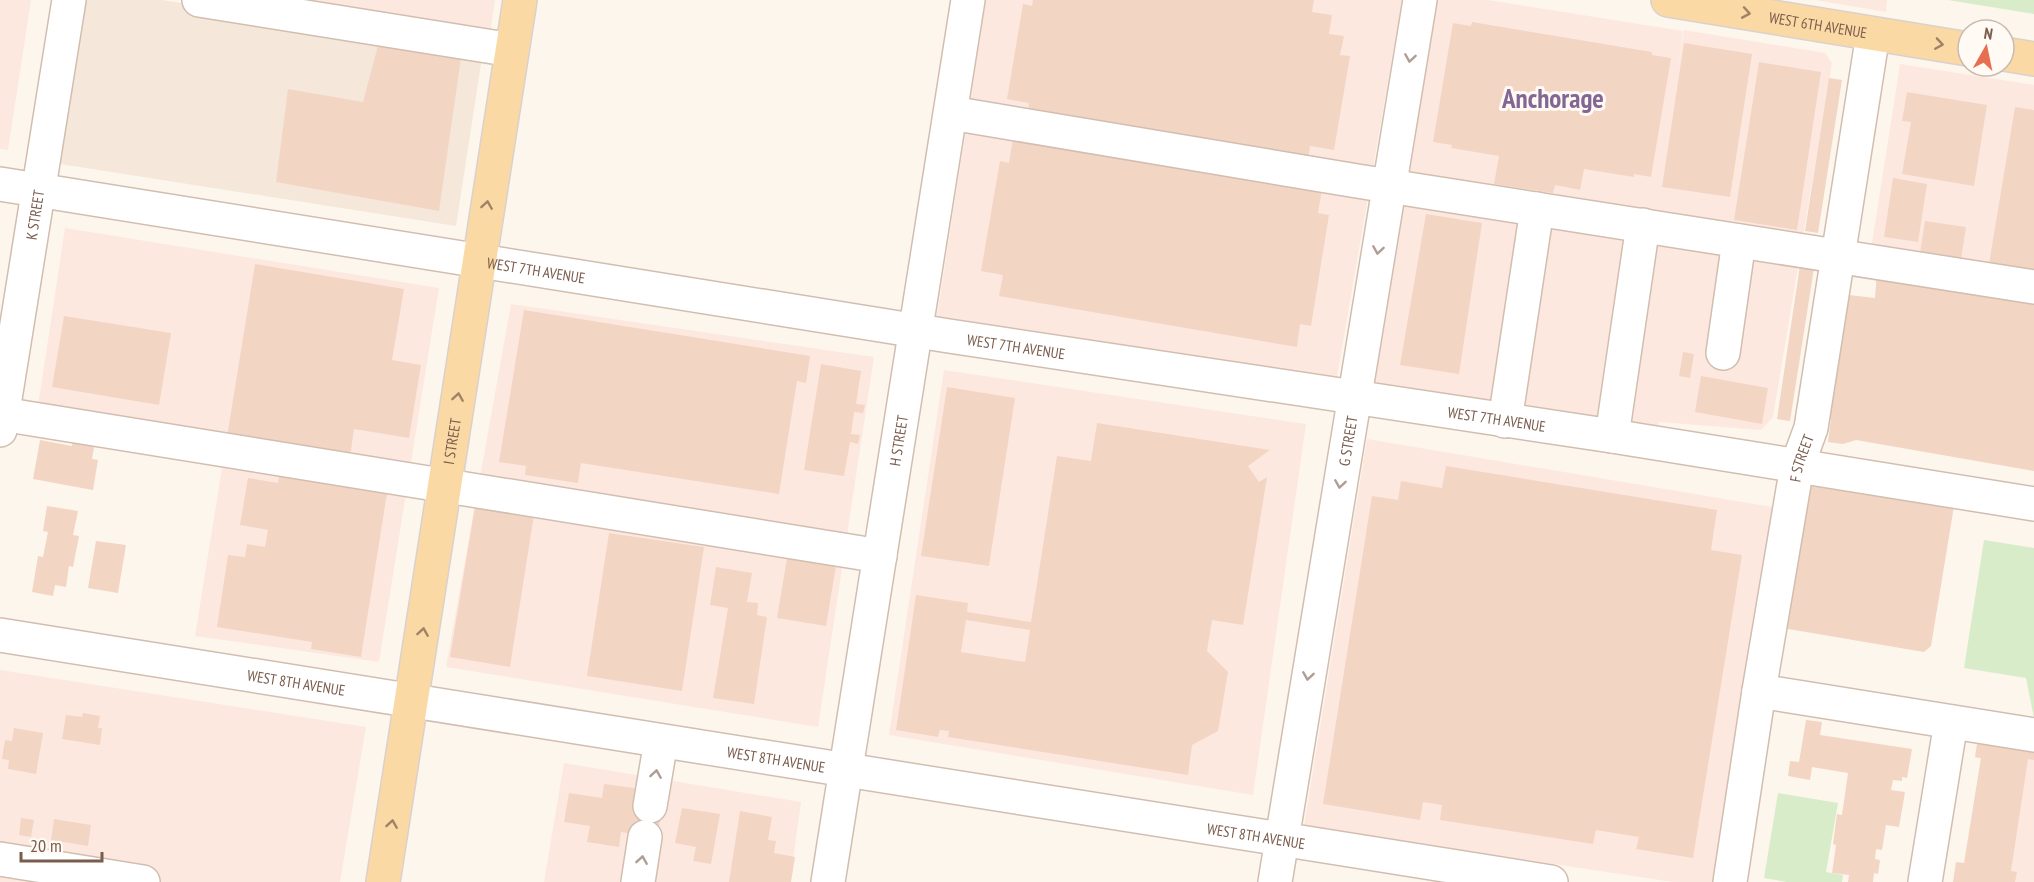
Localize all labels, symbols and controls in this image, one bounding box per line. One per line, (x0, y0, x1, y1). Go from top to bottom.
one-way arrow (1741, 6, 1751, 19)
street label: WEST 6TH AVENUE (1768, 7, 1868, 42)
north arrow (1956, 18, 2016, 78)
text: N (1983, 23, 1994, 44)
one-way arrow (1934, 38, 1943, 50)
one-way arrow (1404, 52, 1417, 62)
district label: Anchorage (1501, 81, 1604, 115)
street label: K STREET (21, 188, 48, 241)
one-way arrow (481, 200, 493, 209)
one-way arrow (1373, 245, 1385, 255)
street label: WEST 7TH AVENUE (486, 253, 587, 287)
street label: WEST 7TH AVENUE (966, 329, 1066, 363)
one-way arrow (451, 393, 463, 402)
street label: WEST 7TH AVENUE (1446, 402, 1547, 435)
street label: H STREET (885, 413, 912, 467)
street label: G STREET (1334, 414, 1361, 467)
street label: I STREET (438, 417, 464, 466)
street label: F STREET (1785, 431, 1818, 483)
one-way arrow (1334, 479, 1347, 489)
one-way arrow (416, 627, 428, 636)
street label: WEST 8TH AVENUE (246, 665, 347, 699)
one-way arrow (1302, 671, 1315, 681)
street label: WEST 8TH AVENUE (726, 742, 827, 776)
one-way arrow (649, 769, 661, 778)
street label: WEST 8TH AVENUE (1206, 818, 1306, 853)
one-way arrow (385, 820, 398, 830)
scale bar (21, 825, 102, 863)
text: 20 m (30, 834, 62, 857)
one-way arrow (635, 855, 647, 864)

